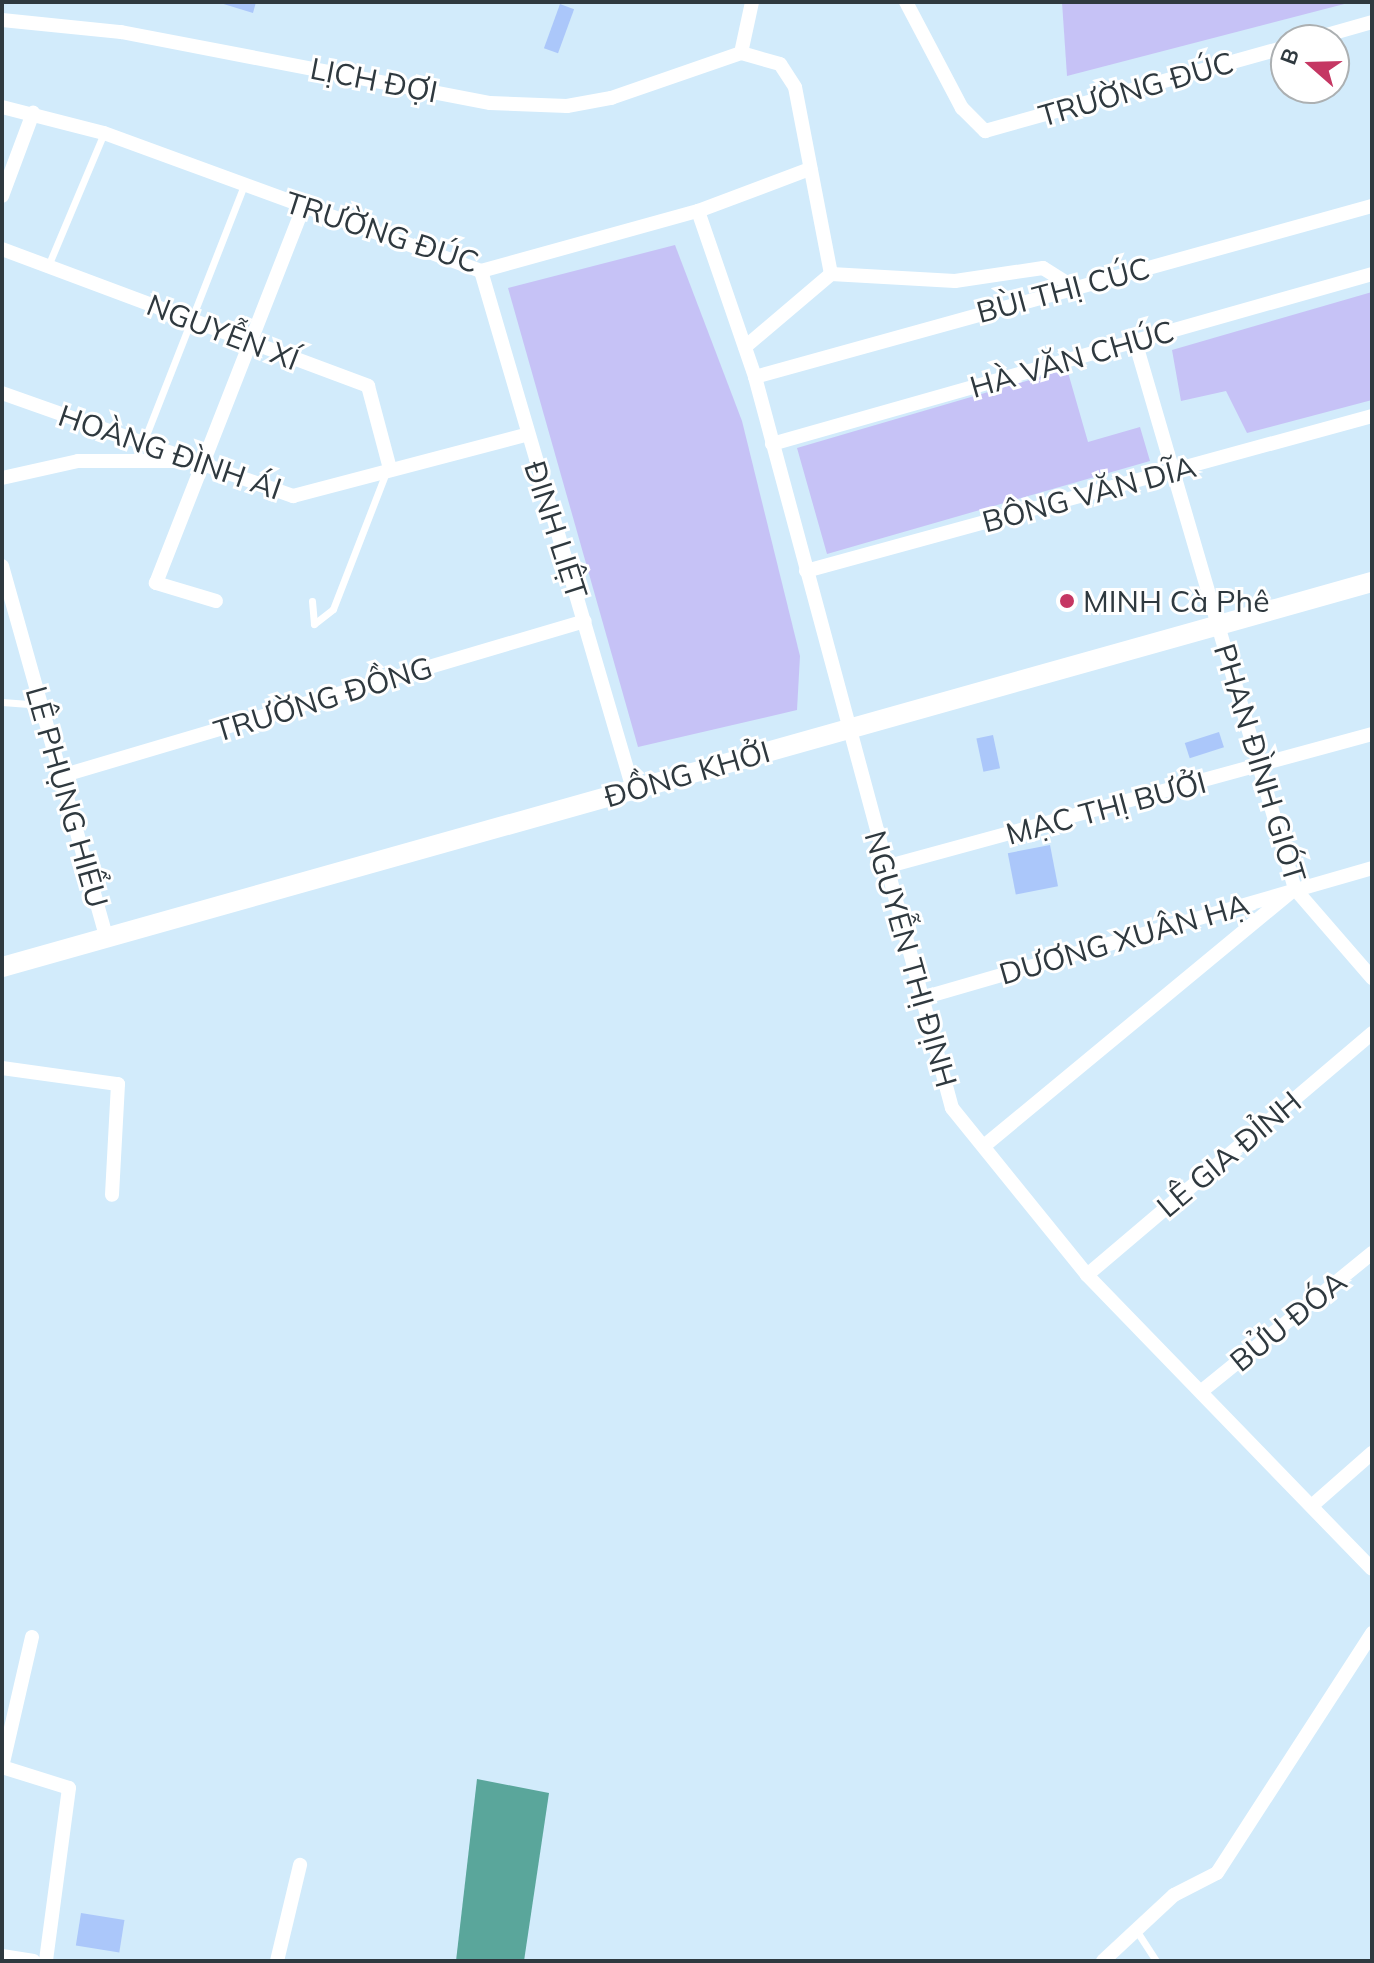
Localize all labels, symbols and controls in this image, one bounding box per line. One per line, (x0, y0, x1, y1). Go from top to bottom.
north arrow (1270, 24, 1350, 104)
street label: TRƯỜNG ĐÚC (1034, 44, 1238, 134)
text: B (1274, 45, 1305, 68)
street label: LỊCH ĐỢI (307, 50, 441, 110)
street label: TRƯỜNG ĐÚC (281, 184, 483, 280)
street label: BÙI THỊ CÚC (973, 250, 1153, 330)
street label: NGUYỄN XÍ (142, 287, 304, 377)
street label: HÀ VĂN CHÚC (966, 313, 1178, 405)
street label: HOÀNG ĐÌNH ÁI (54, 397, 286, 507)
street label: BÔNG VĂN DĨA (978, 448, 1200, 540)
street label: ĐINH LIỆT (517, 456, 595, 604)
place label: MINH Cà Phê (1083, 583, 1270, 619)
marker: MINH Cà Phê (1058, 592, 1076, 610)
street label: PHAN ĐÌNH GIÓT (1207, 639, 1313, 887)
street label: TRƯỜNG ĐỒNG (210, 649, 436, 749)
street label: LÊ PHỤNG HIỂU (18, 682, 116, 912)
street label: ĐỒNG KHỞI (600, 733, 774, 815)
street label: MẠC THỊ BƯỞI (1002, 764, 1210, 852)
street label: NGUYỄN THỊ ĐỊNH (857, 827, 965, 1091)
street label: DƯƠNG XUÂN HẠ (995, 886, 1253, 992)
street label: LÊ GIA ĐỈNH (1150, 1083, 1308, 1225)
street label: BỬU ĐÓA (1223, 1263, 1353, 1379)

